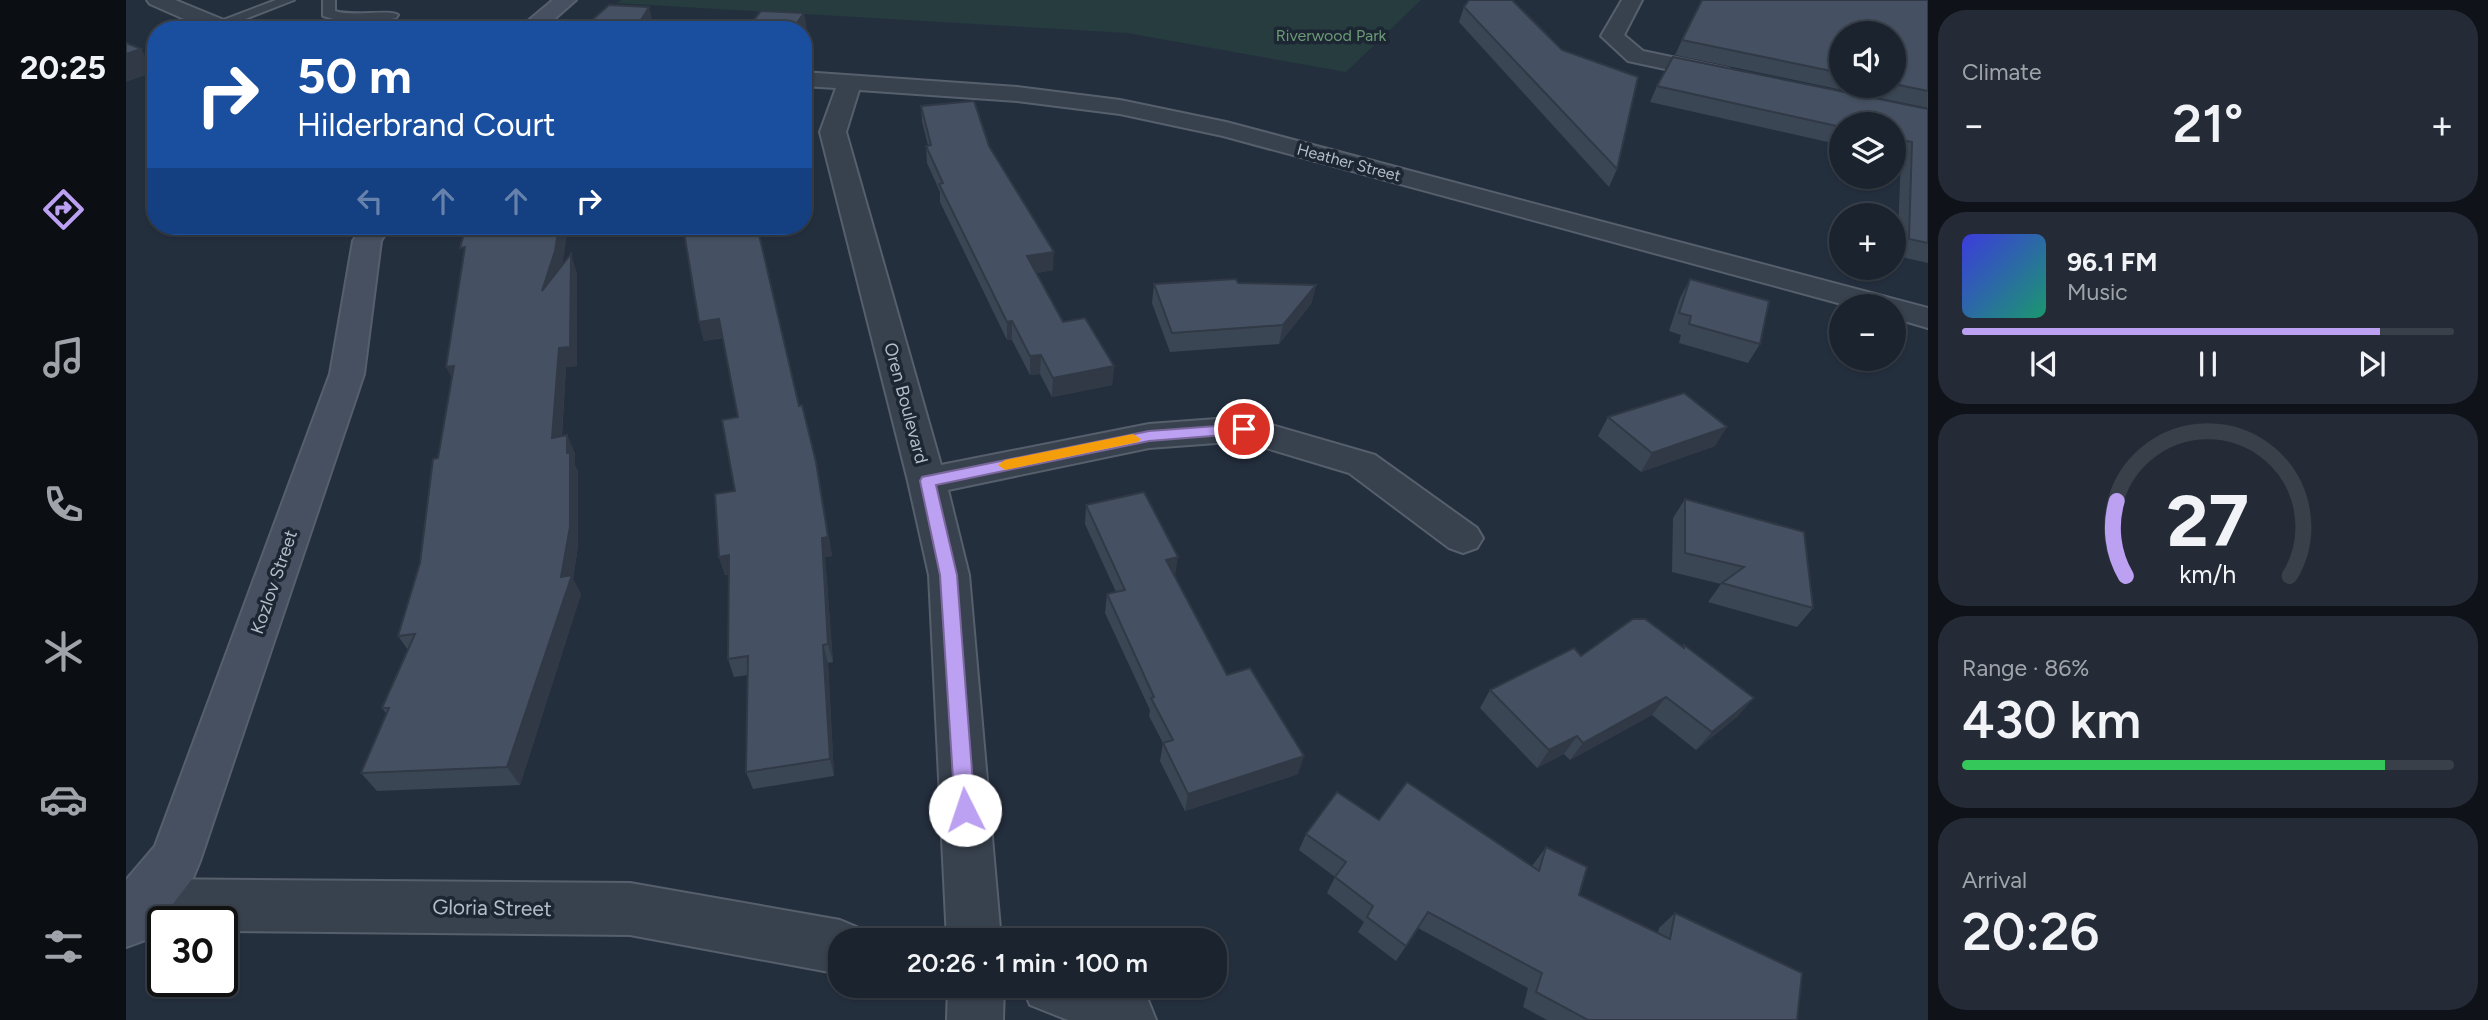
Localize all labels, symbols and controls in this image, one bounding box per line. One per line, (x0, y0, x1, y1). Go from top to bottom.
map controls (1829, 21, 1906, 371)
button: sound (1829, 21, 1906, 98)
park label: Riverwood Park (1276, 26, 1387, 45)
text: 50 m (297, 46, 412, 105)
text: 20:25 (20, 49, 106, 87)
icon: right (182, 49, 273, 140)
text: Climate (1962, 58, 2041, 86)
text: 21° (2173, 93, 2243, 155)
text: − (1962, 102, 1986, 148)
text: + (2430, 102, 2454, 148)
text: Hilderbrand Court (297, 106, 555, 144)
button: layers (1829, 112, 1906, 189)
street label: Heather Street (1295, 139, 1403, 185)
icon: left (351, 182, 389, 220)
icon: ahead (424, 182, 462, 220)
icon: ahead (497, 182, 535, 220)
icon: right (570, 182, 608, 220)
icon: directions (39, 185, 88, 234)
button: + (1829, 203, 1906, 280)
text: 96.1 FM (2067, 246, 2157, 278)
text: Music (2067, 278, 2128, 306)
button: − (1829, 294, 1906, 371)
icon: music (39, 333, 88, 382)
street label: Oren Boulevard (879, 340, 933, 466)
icon: previous (2025, 345, 2063, 383)
icon: pause (2189, 345, 2227, 383)
icon: next (2353, 345, 2391, 383)
pin (1214, 399, 1274, 459)
icon: arrive (1225, 410, 1263, 448)
text: 27 (2167, 477, 2249, 564)
icon: phone (39, 480, 88, 529)
street label: Kozlov Street (246, 527, 302, 637)
text: km/h (2179, 559, 2237, 589)
icon: climate (39, 627, 88, 676)
text: Range · 86% (1962, 654, 2089, 682)
text: 430 km (1962, 689, 2141, 751)
position arrow (928, 773, 1002, 847)
icon: car (39, 775, 88, 824)
text: Arrival (1962, 866, 2027, 894)
street label: Gloria Street (432, 894, 552, 921)
text: 20:26 (1962, 901, 2099, 963)
speed limit sign: 30 (147, 906, 238, 997)
icon: filters (39, 922, 88, 971)
text: 20:26 · 1 min · 100 m (907, 947, 1148, 979)

